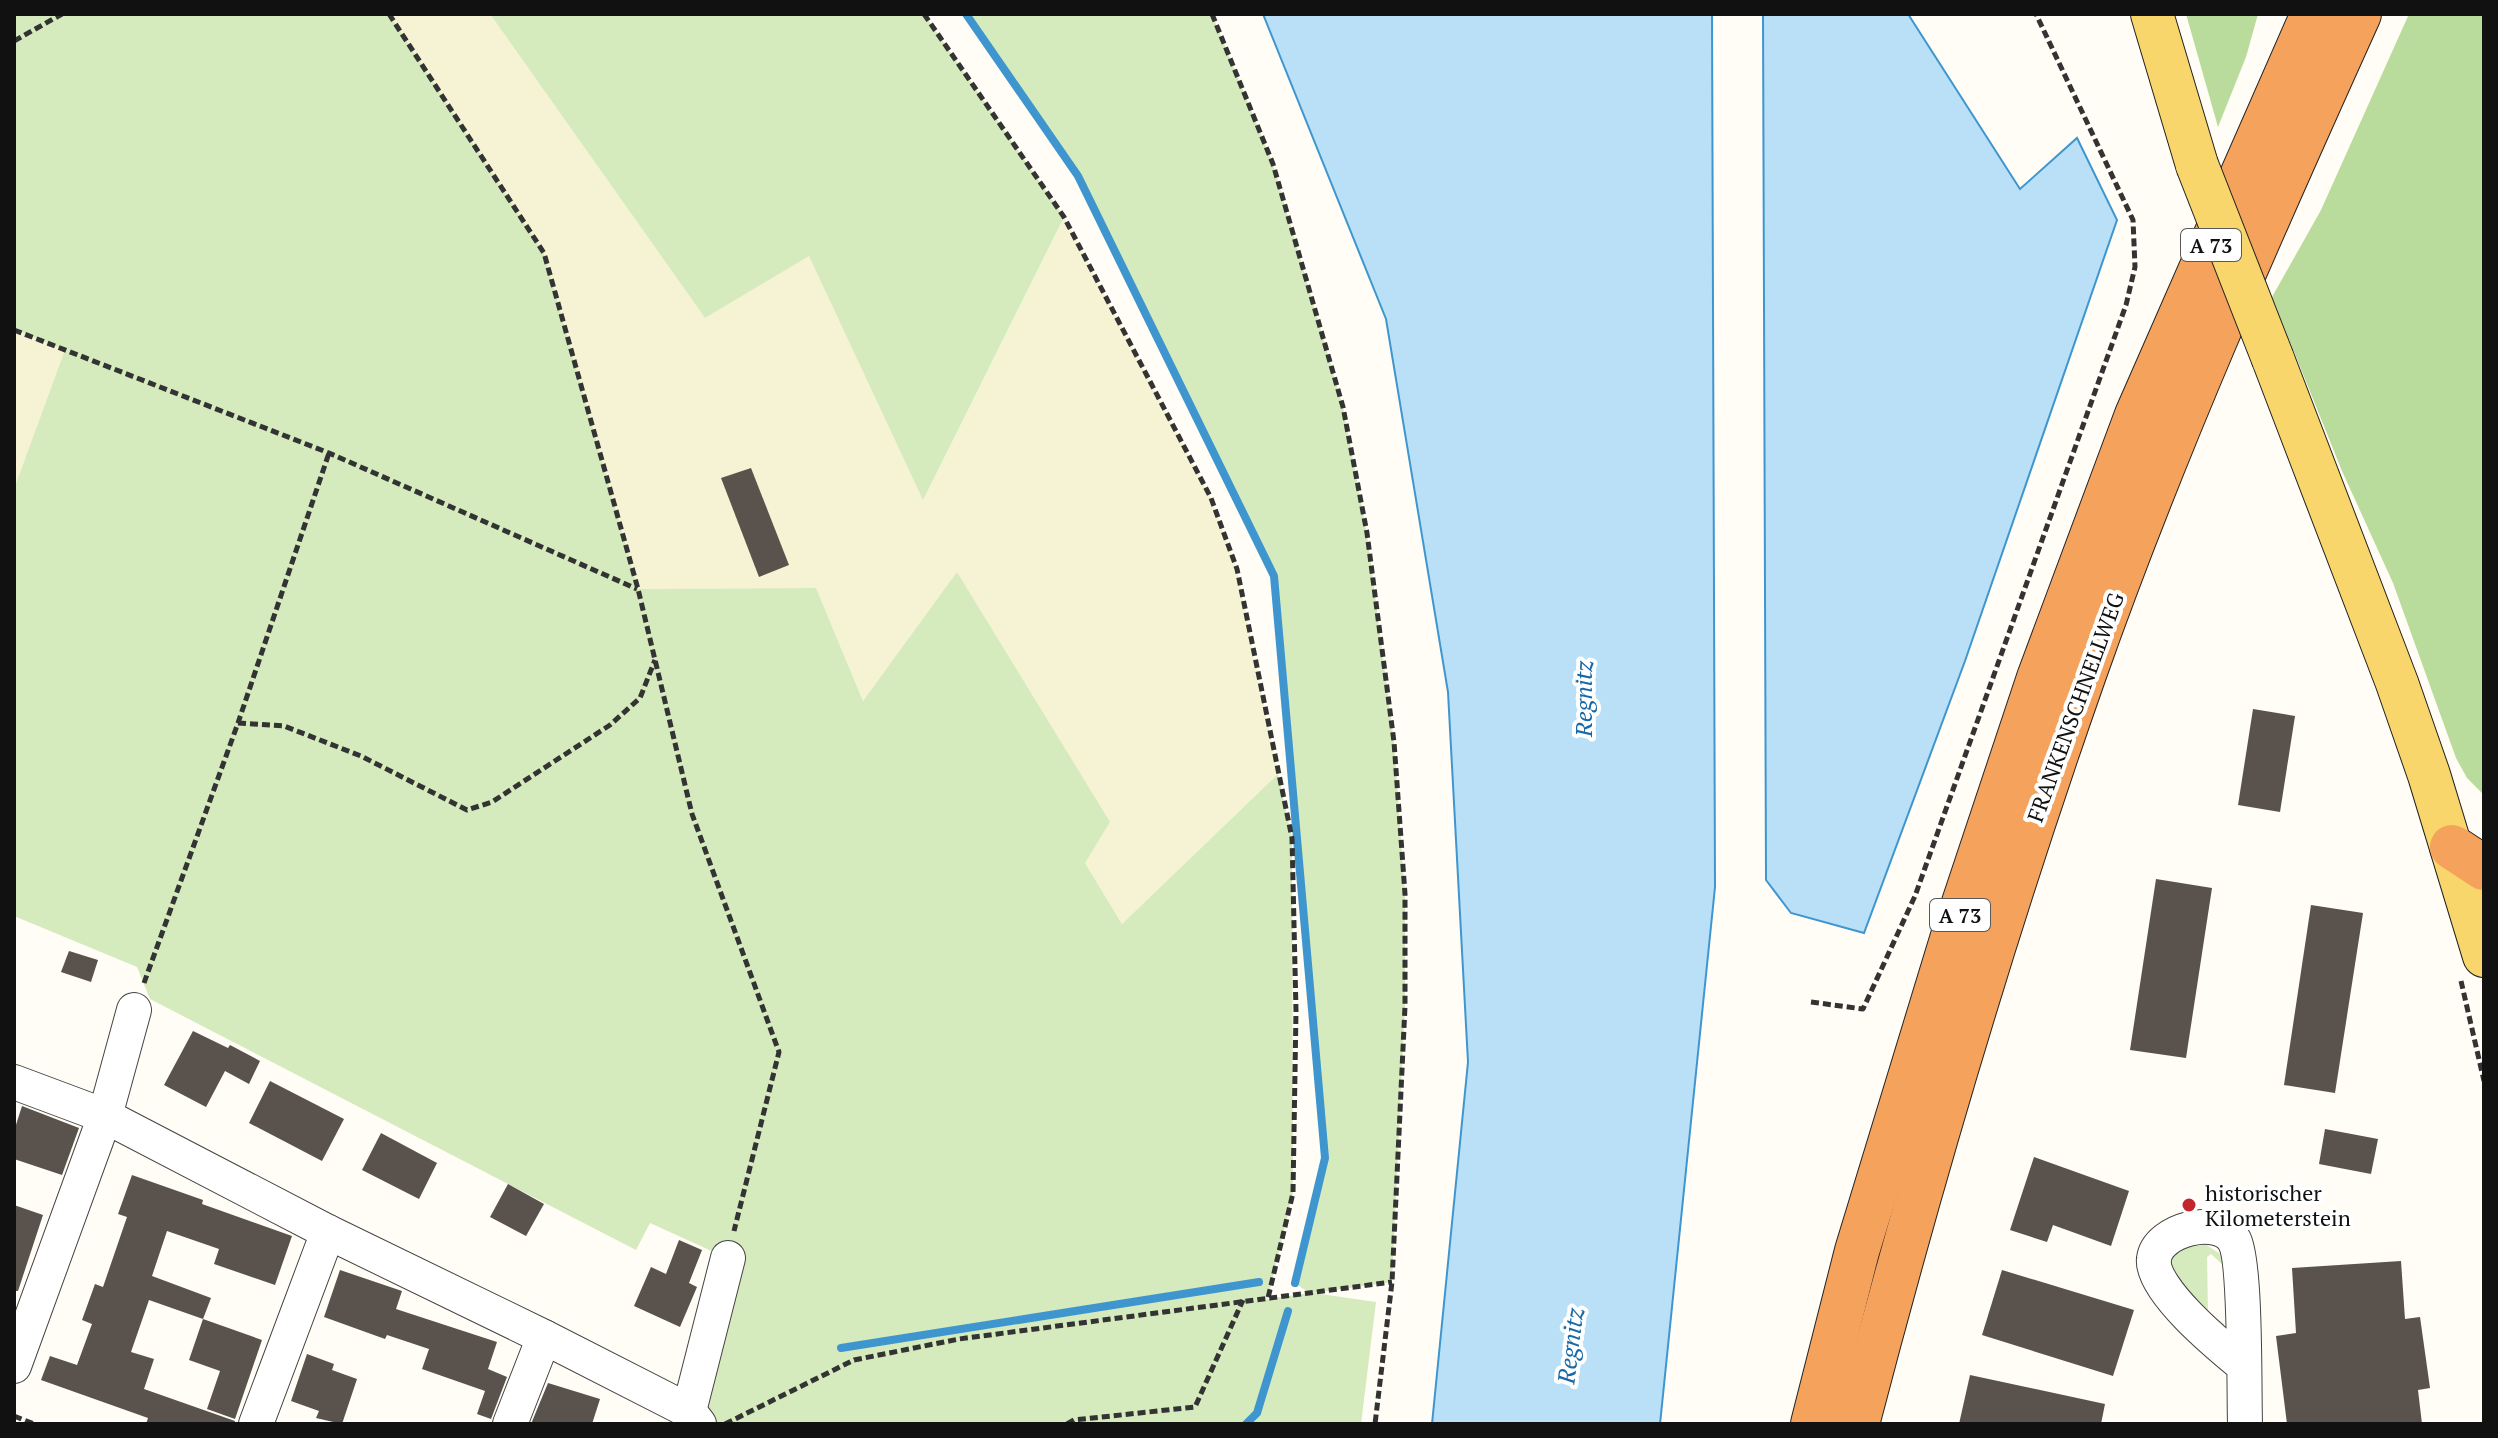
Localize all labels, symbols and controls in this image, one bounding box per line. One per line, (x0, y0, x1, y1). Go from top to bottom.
road number: A 73 (2181, 229, 2241, 261)
street label: FRANKENSCHNELLWEG (2020, 588, 2130, 826)
water label: Regnitz (1567, 661, 1599, 738)
road number: A 73 (1930, 899, 1990, 931)
place label: historischer Kilometerstein (2205, 1178, 2351, 1232)
marker: historischer Kilometerstein (2180, 1196, 2198, 1214)
water label: Regnitz (1549, 1306, 1591, 1387)

